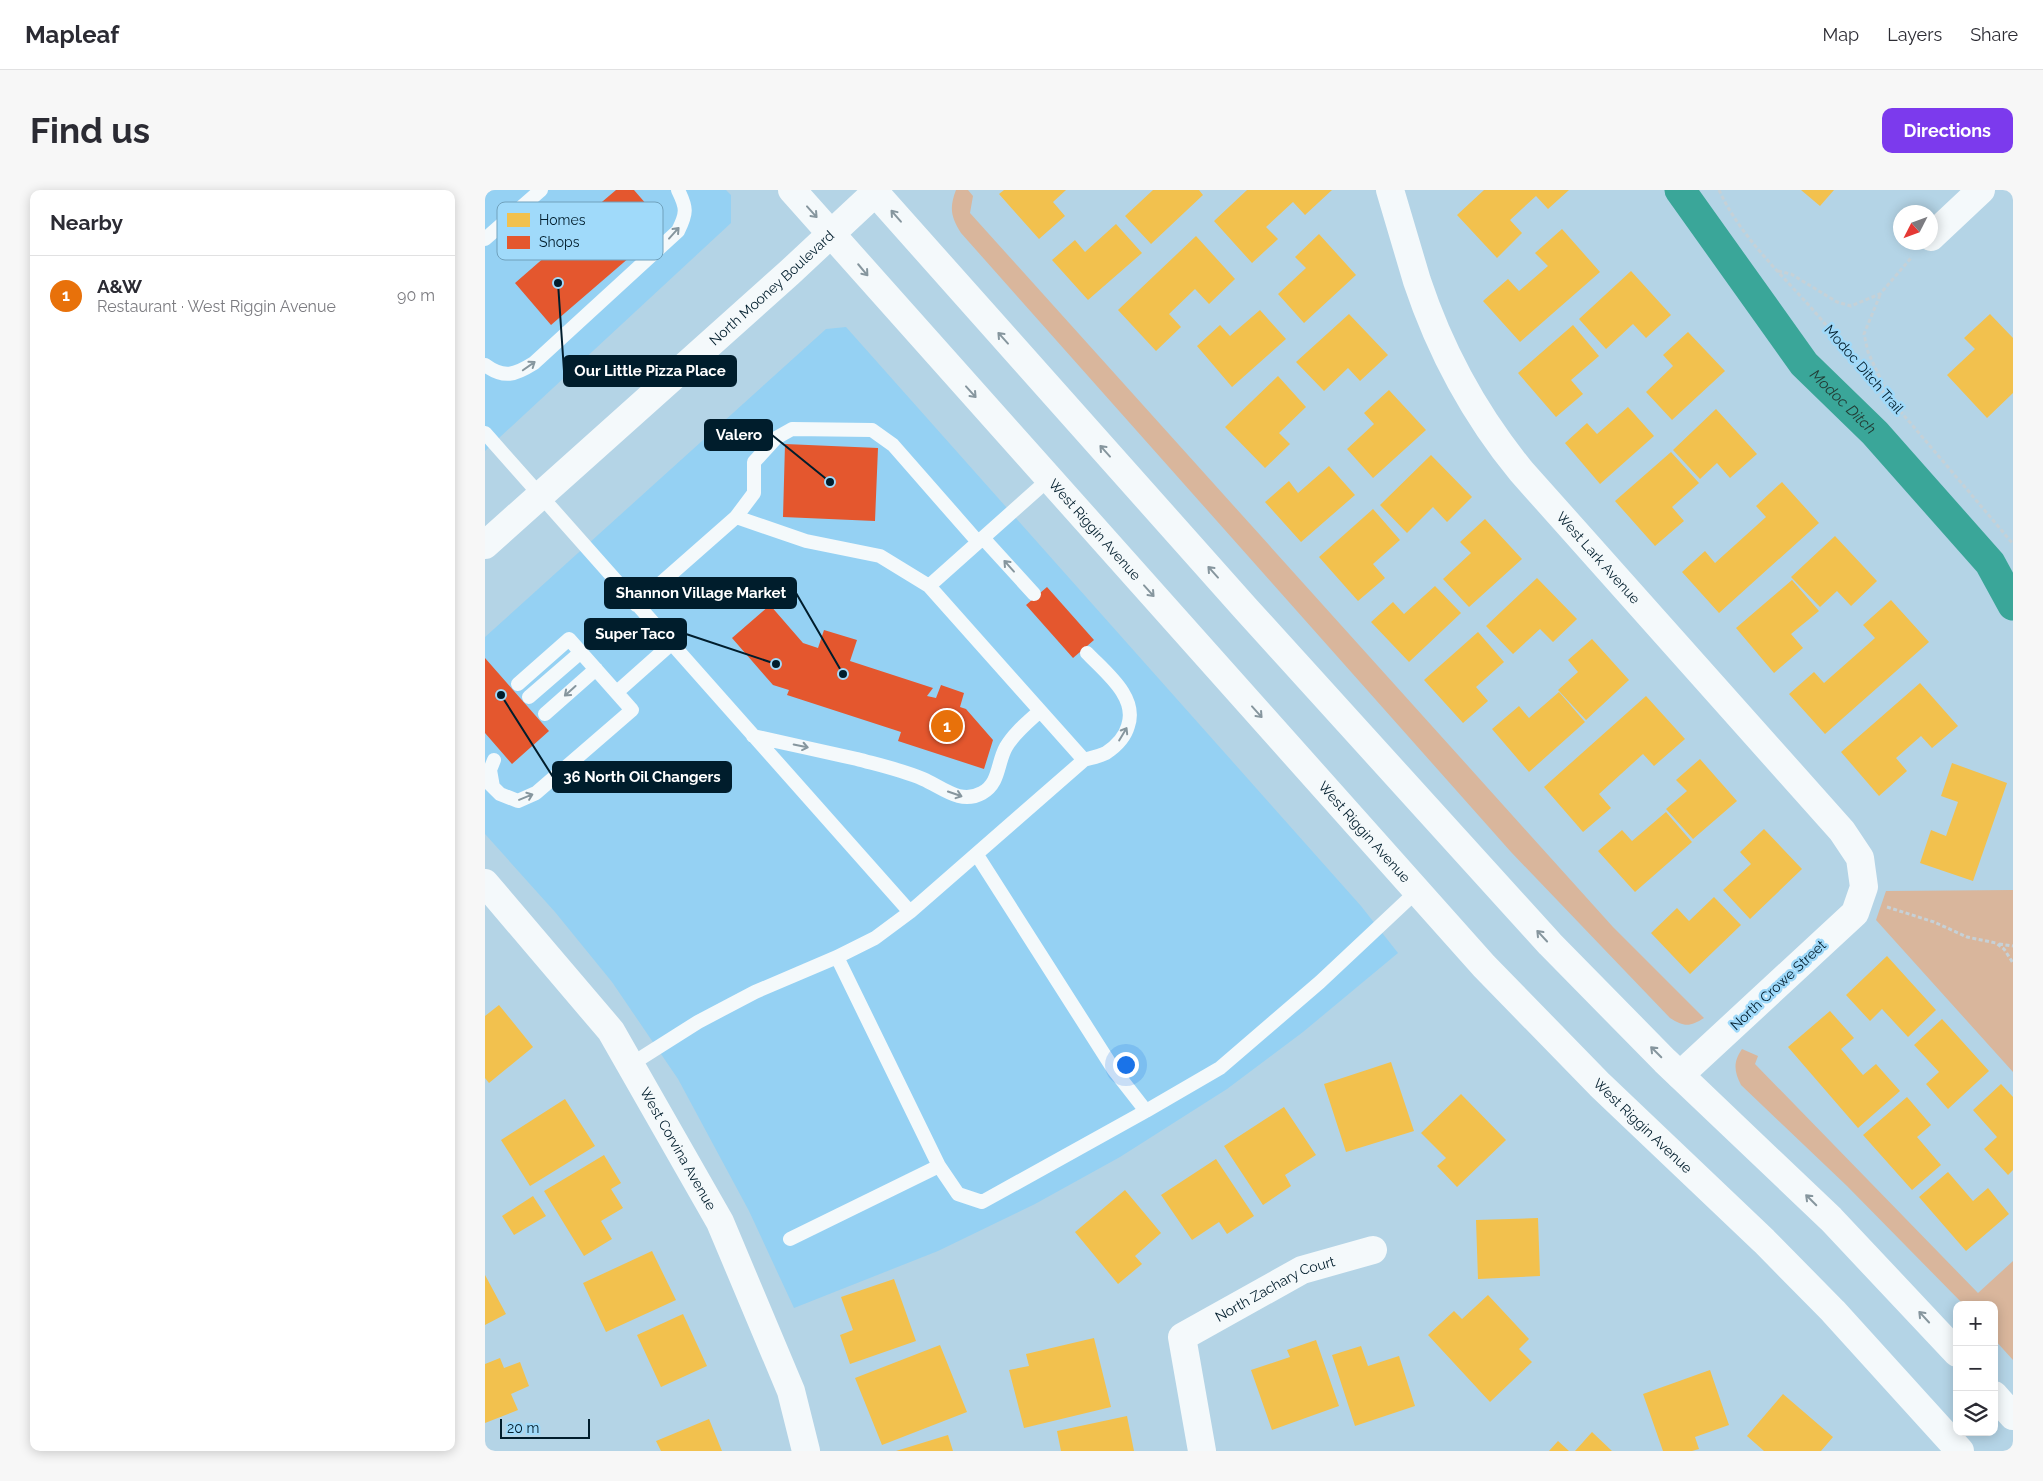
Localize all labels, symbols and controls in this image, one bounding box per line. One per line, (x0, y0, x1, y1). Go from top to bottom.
text: Mapleaf (25, 20, 119, 49)
text: Map (1823, 24, 1859, 45)
text: Layers (1887, 24, 1942, 45)
text: Share (1970, 24, 2018, 45)
button: Directions (1882, 108, 2013, 153)
text: Find us (30, 110, 150, 151)
legend (497, 202, 663, 260)
one-way arrow (806, 205, 817, 218)
north arrow (1893, 205, 1938, 250)
text: Nearby (50, 210, 123, 235)
one-way arrow (890, 210, 901, 223)
text: Homes (539, 212, 586, 228)
one-way arrow (669, 226, 680, 239)
street label: North Mooney Boulevard (706, 227, 837, 348)
text: Shops (539, 234, 580, 250)
one-way arrow (857, 264, 869, 277)
text: A&W (97, 275, 142, 297)
text: 1 (62, 286, 70, 305)
text: 90 m (397, 286, 435, 305)
text: Restaurant · West Riggin Avenue (97, 297, 336, 316)
street label: Modoc Ditch Trail (1821, 321, 1907, 417)
one-way arrow (998, 331, 1009, 344)
callout: Our Little Pizza Place (564, 356, 736, 386)
one-way arrow (522, 361, 536, 371)
text: Our Little Pizza Place (574, 362, 726, 380)
water label: Modoc Ditch (1805, 365, 1879, 437)
one-way arrow (965, 385, 977, 398)
callout: Valero (705, 420, 772, 450)
text: Valero (716, 426, 762, 444)
one-way arrow (1099, 445, 1111, 458)
street label: West Riggin Avenue (1046, 476, 1144, 583)
street label: West Lark Avenue (1553, 509, 1643, 607)
one-way arrow (1003, 560, 1014, 573)
one-way arrow (1207, 566, 1219, 579)
callout: Shannon Village Market (605, 578, 796, 608)
text: Shannon Village Market (616, 584, 786, 602)
one-way arrow (1143, 585, 1155, 598)
callout: Super Taco (585, 619, 686, 649)
text: Super Taco (595, 625, 675, 643)
one-way arrow (564, 686, 577, 697)
one-way arrow (1251, 706, 1263, 719)
pin: 1 (931, 707, 963, 745)
one-way arrow (1119, 728, 1129, 742)
one-way arrow (792, 742, 808, 751)
callout: 36 North Oil Changers (553, 762, 731, 792)
text: 36 North Oil Changers (563, 768, 721, 786)
street label: West Riggin Avenue (1315, 778, 1414, 886)
one-way arrow (947, 790, 962, 799)
one-way arrow (518, 792, 533, 802)
one-way arrow (1536, 929, 1548, 942)
street label: North Crowe Street (1727, 937, 1829, 1033)
one-way arrow (1649, 1046, 1662, 1058)
your location (1113, 1052, 1139, 1078)
street label: West Riggin Avenue (1590, 1075, 1695, 1176)
street label: West Corvina Avenue (637, 1085, 720, 1213)
one-way arrow (1805, 1194, 1818, 1206)
street label: North Zachary Court (1212, 1253, 1337, 1325)
map controls (1953, 1301, 1998, 1436)
button: + (1953, 1301, 1998, 1346)
one-way arrow (1918, 1311, 1930, 1324)
button: − (1953, 1346, 1998, 1391)
button: layers (1953, 1391, 1998, 1436)
scale bar (500, 1416, 590, 1439)
text: 20 m (507, 1420, 539, 1436)

